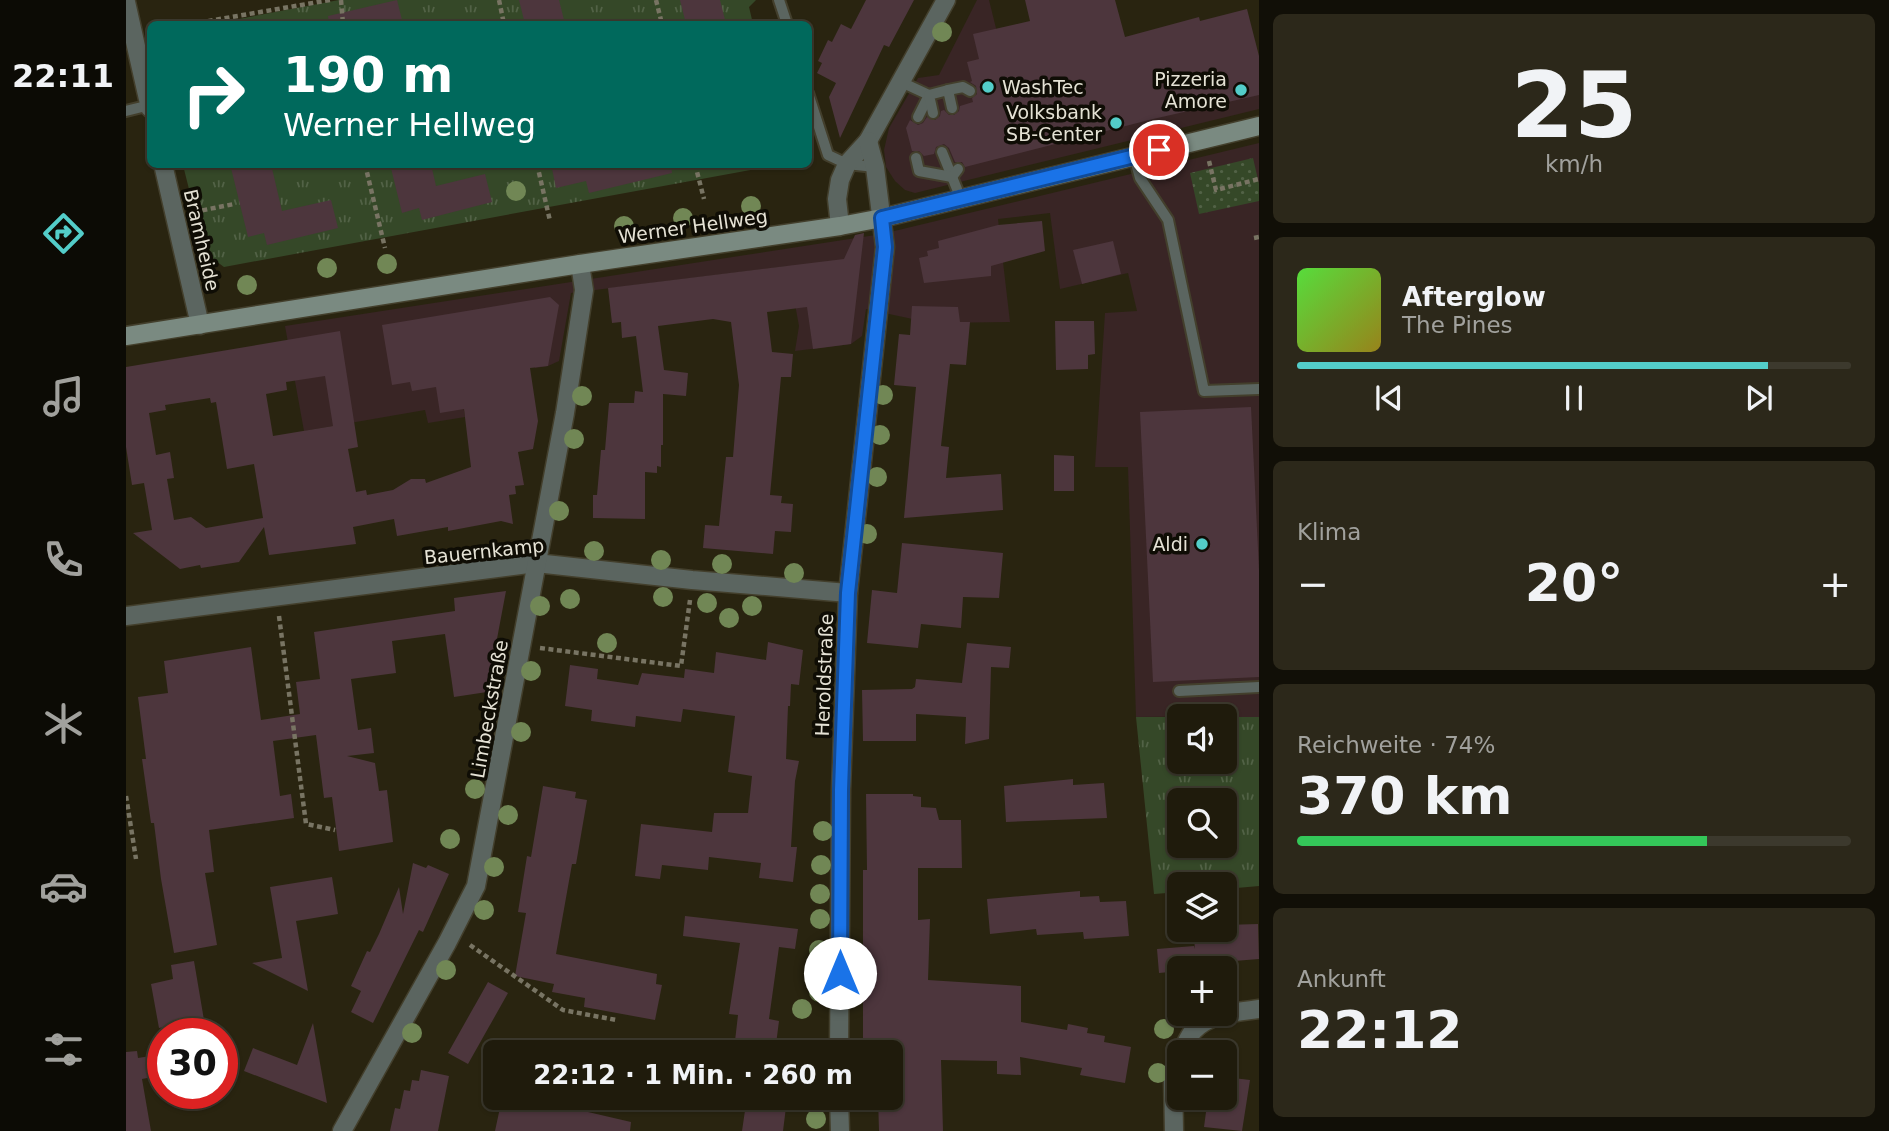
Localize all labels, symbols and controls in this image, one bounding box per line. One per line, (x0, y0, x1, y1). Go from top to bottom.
text: 190 m (283, 47, 453, 104)
icon: right (168, 49, 259, 140)
text: 25 (1511, 53, 1637, 158)
text: 22:11 (12, 57, 114, 95)
place label: Pizzeria Amore (1154, 68, 1227, 112)
place label: WashTec (1002, 76, 1084, 98)
marker: WashTec (980, 79, 996, 95)
marker: Pizzeria Amore (1233, 82, 1249, 98)
place label: Volksbank SB-Center (1006, 101, 1102, 145)
text: Werner Hellweg (283, 106, 536, 144)
marker: Volksbank SB-Center (1108, 115, 1124, 131)
pin (1129, 120, 1189, 180)
icon: arrive (1140, 131, 1178, 169)
text: km/h (1545, 151, 1603, 177)
street label: Bramheide (180, 187, 224, 293)
street label: Werner Hellweg (617, 205, 769, 247)
icon: directions (39, 209, 88, 258)
text: Afterglow (1402, 282, 1546, 312)
text: The Pines (1402, 312, 1513, 338)
icon: music (39, 372, 88, 421)
icon: previous (1370, 379, 1408, 417)
icon: pause (1555, 379, 1593, 417)
icon: next (1740, 379, 1778, 417)
text: Klima (1297, 519, 1361, 545)
place label: Aldi (1152, 533, 1188, 555)
street label: Bauernkamp (423, 534, 545, 568)
icon: phone (39, 535, 88, 584)
marker: Aldi (1194, 536, 1210, 552)
text: 20° (1525, 553, 1623, 613)
text: − (1297, 562, 1329, 606)
text: + (1819, 562, 1851, 606)
street label: Heroldstraße (811, 613, 837, 737)
street label: Limbeckstraße (466, 638, 512, 780)
icon: climate (39, 699, 88, 748)
map controls (1167, 704, 1237, 1110)
button: sound (1167, 704, 1237, 774)
text: Reichweite · 74% (1297, 732, 1495, 758)
text: 370 km (1297, 766, 1512, 826)
button: search (1167, 788, 1237, 858)
icon: car (39, 862, 88, 911)
button: layers (1167, 872, 1237, 942)
position arrow (803, 936, 877, 1010)
button: + (1167, 956, 1237, 1026)
text: Ankunft (1297, 966, 1386, 992)
text: 22:12 (1297, 1000, 1463, 1060)
speed limit sign: 30 (147, 1018, 238, 1109)
icon: filters (39, 1025, 88, 1074)
button: − (1167, 1040, 1237, 1110)
text: 22:12 · 1 Min. · 260 m (533, 1060, 853, 1090)

